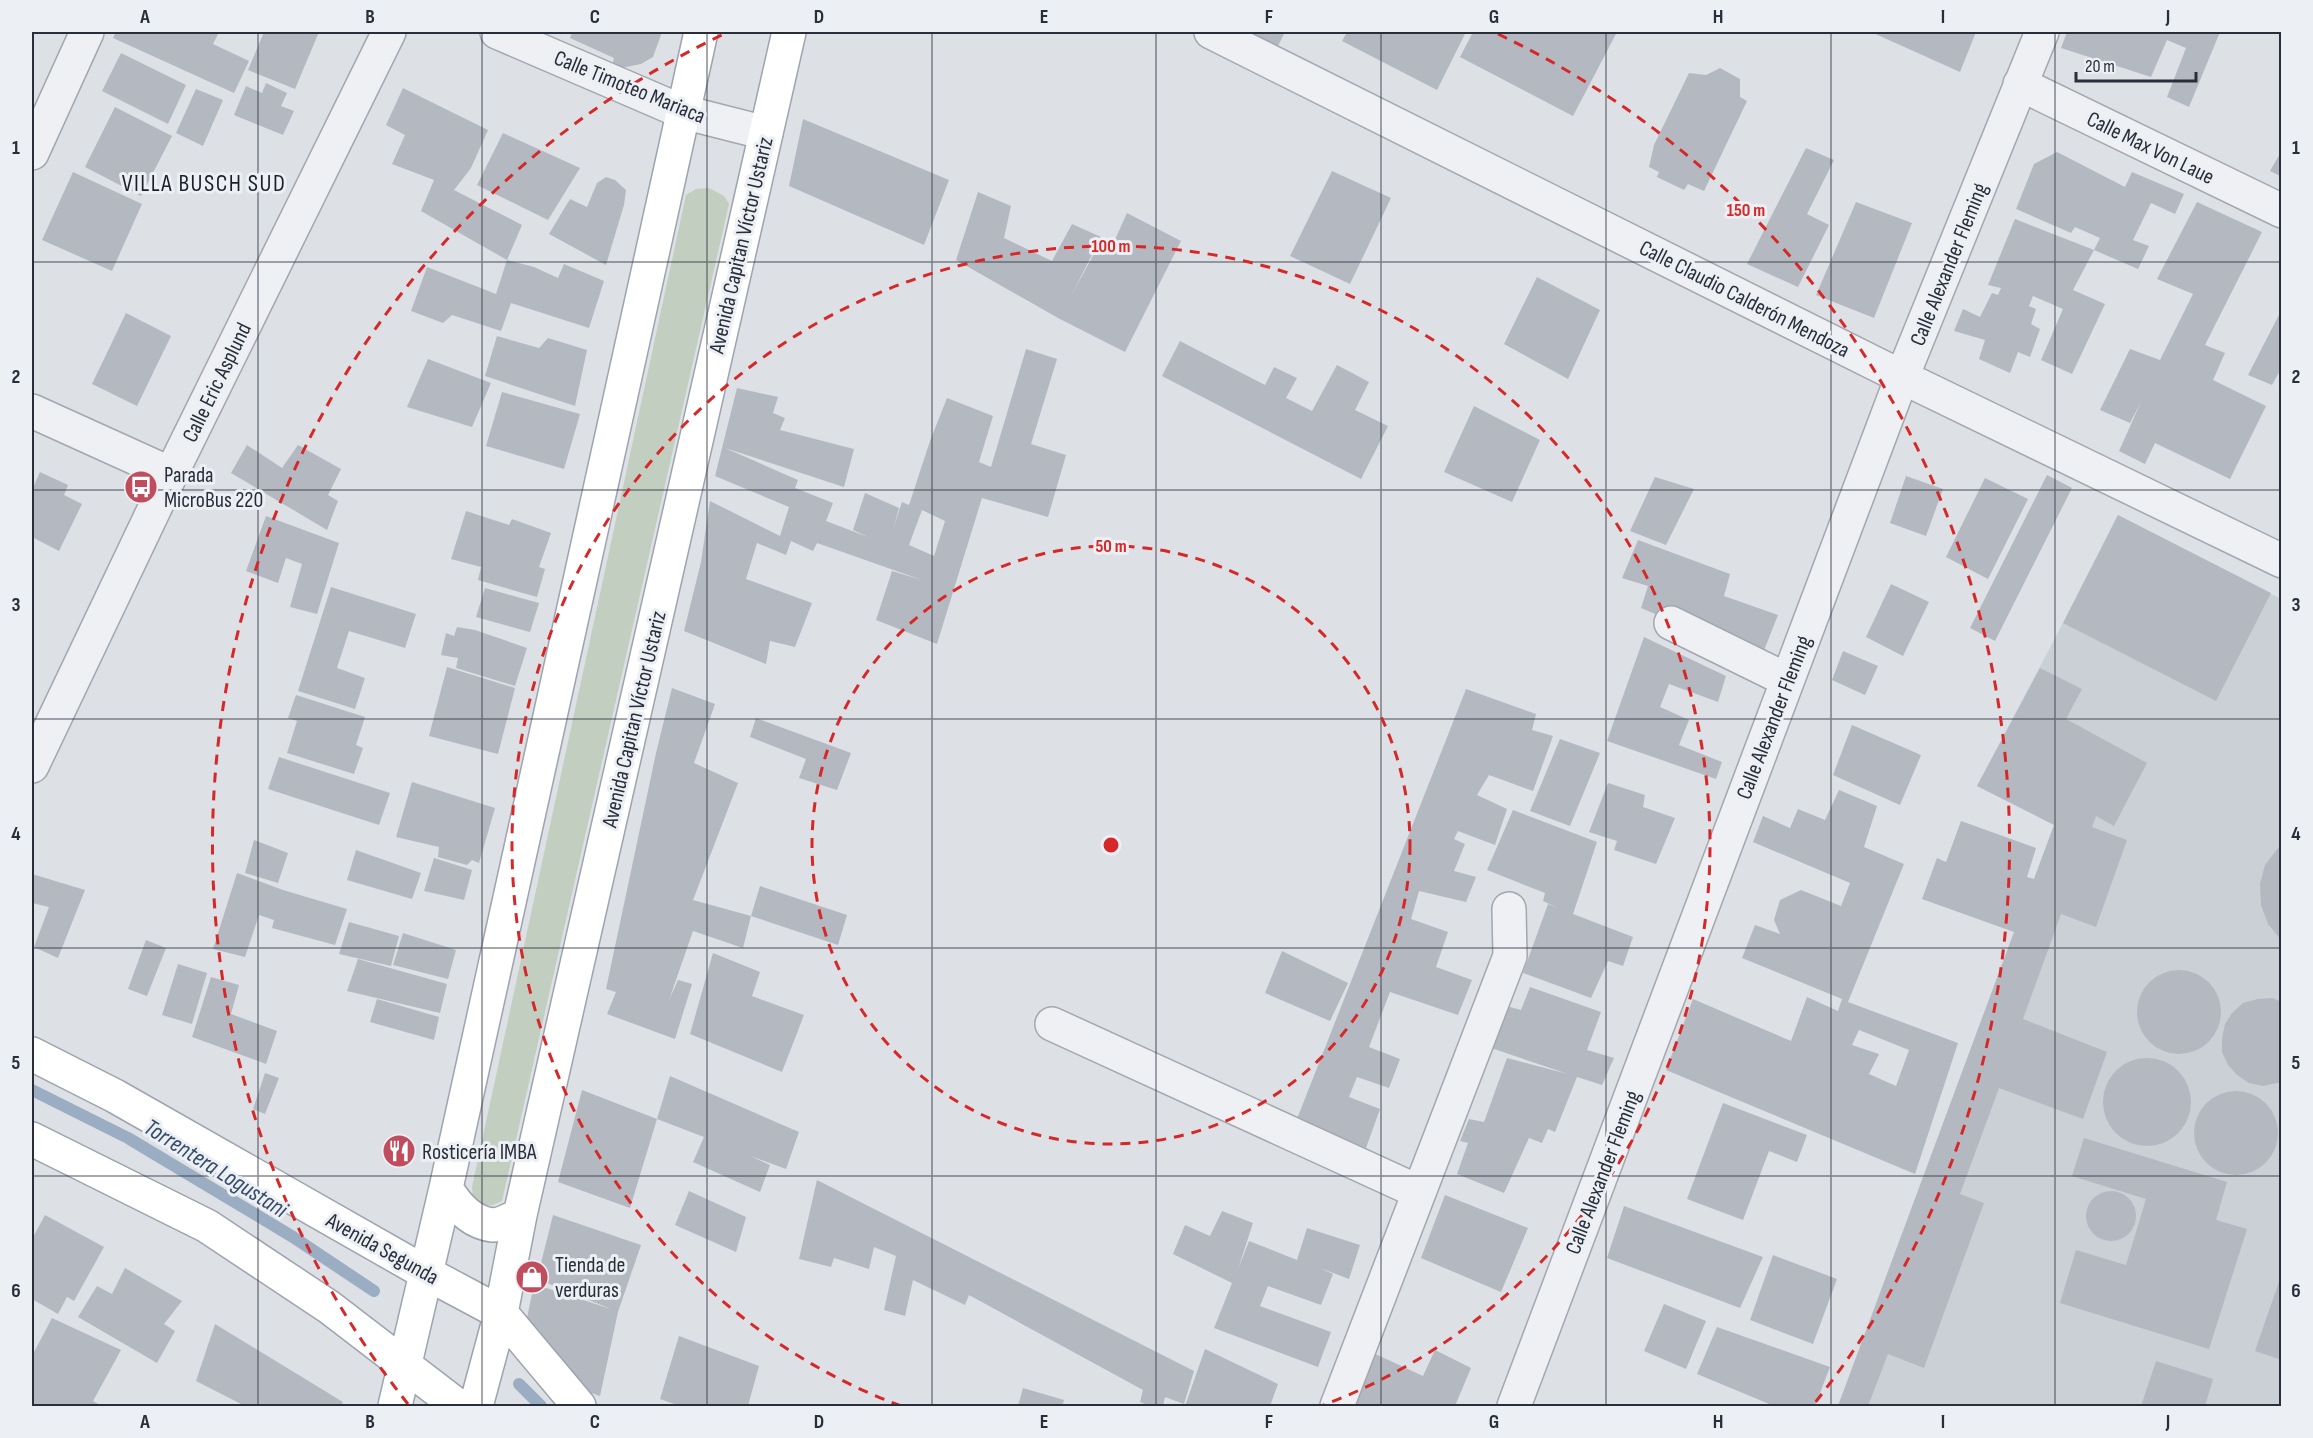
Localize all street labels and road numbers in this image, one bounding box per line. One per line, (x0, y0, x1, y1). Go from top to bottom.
street label: Calle Timoteo Mariaca (550, 45, 709, 130)
street label: Calle Max Von Laue (2082, 106, 2219, 191)
street label: Avenida Capitan Víctor Ustariz (703, 134, 780, 357)
street label: Calle Alexander Fleming (1904, 179, 1994, 350)
street label: Calle Claudio Calderón Mendoza (1635, 235, 1854, 364)
street label: Calle Eric Asplund (177, 319, 258, 447)
street label: Avenida Capitan Víctor Ustariz (596, 608, 673, 831)
street label: Calle Alexander Fleming (1731, 632, 1818, 803)
street label: Calle Alexander Fleming (1560, 1087, 1647, 1258)
street label: Avenida Segunda (321, 1207, 443, 1291)

